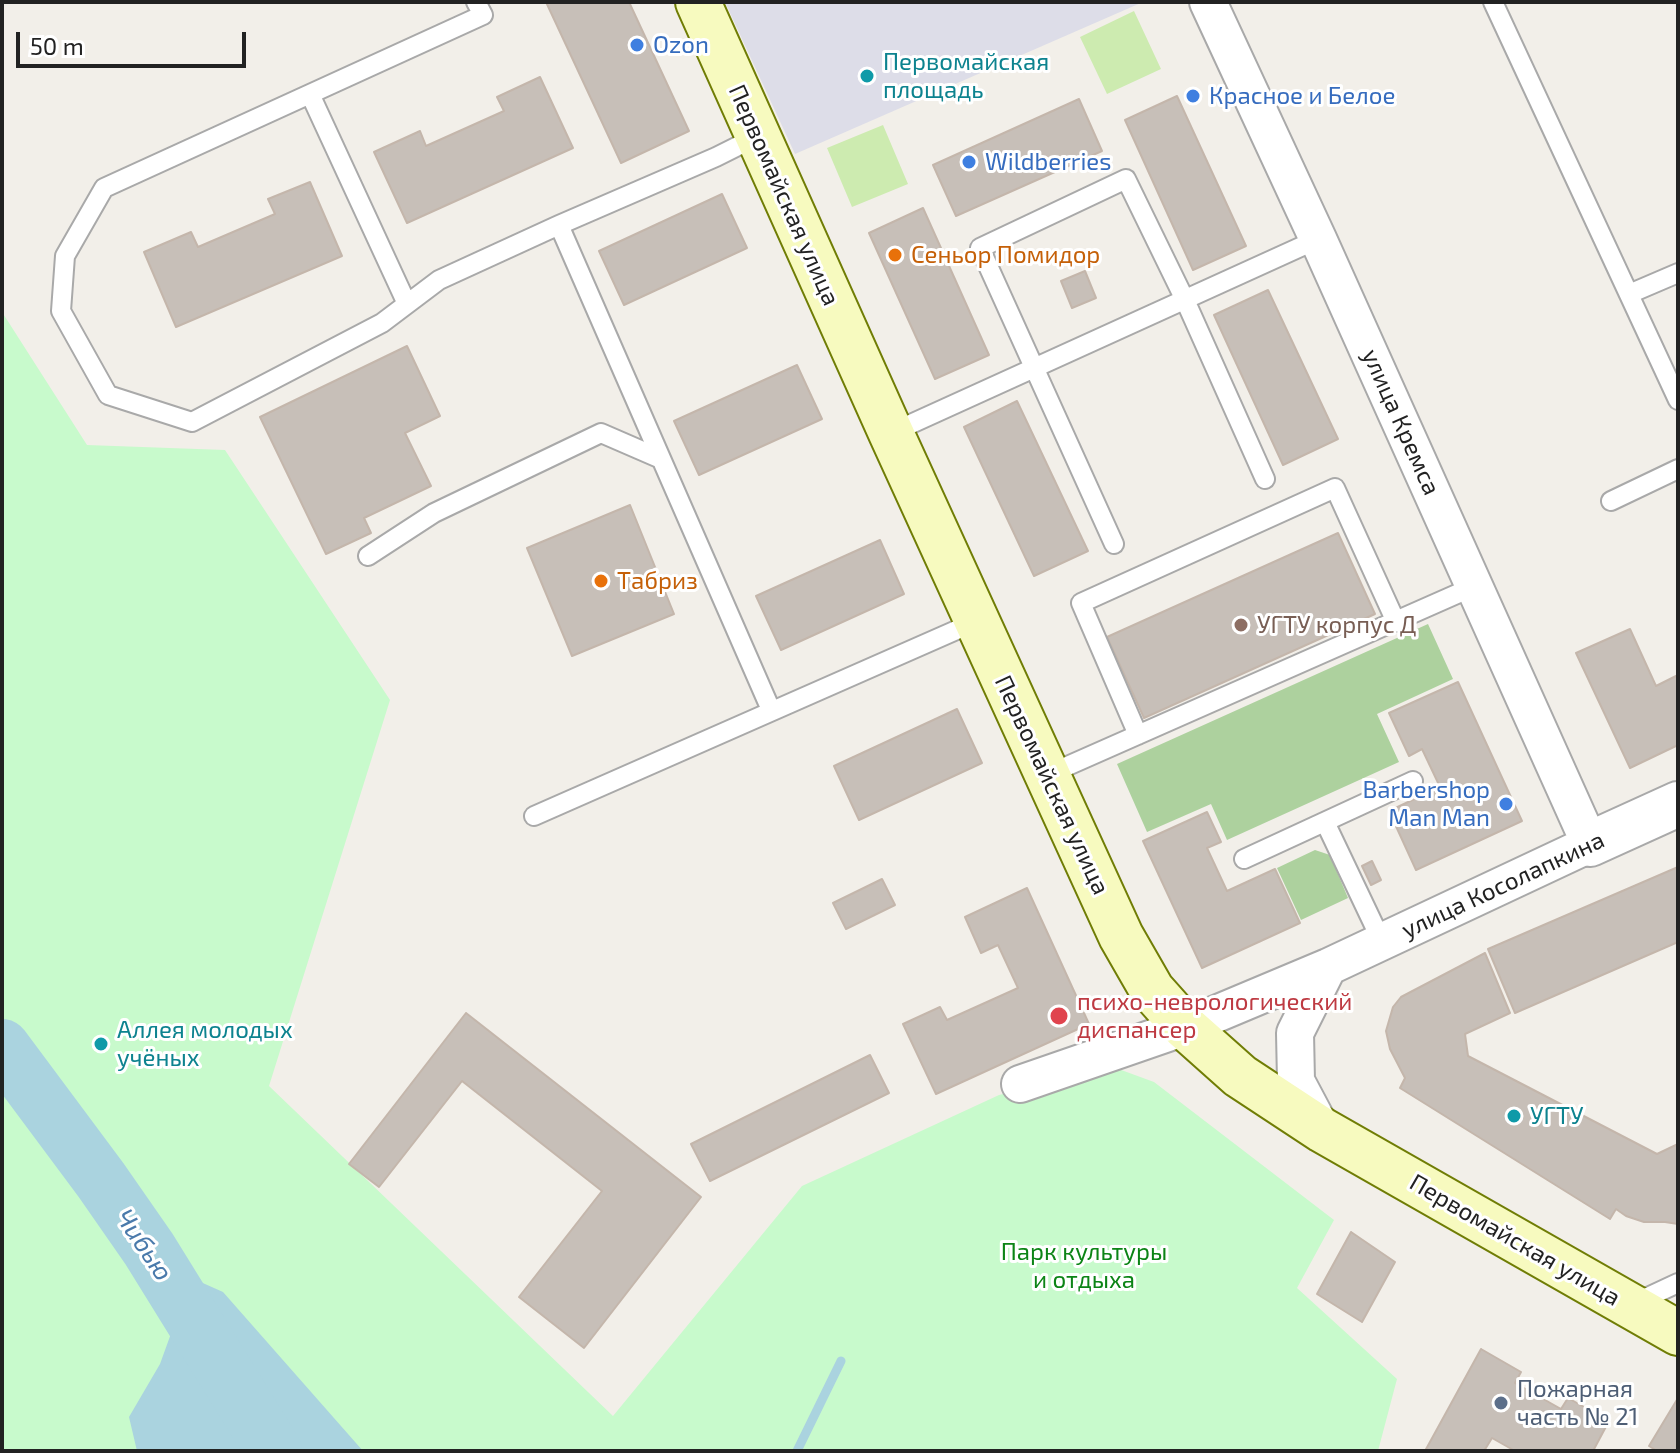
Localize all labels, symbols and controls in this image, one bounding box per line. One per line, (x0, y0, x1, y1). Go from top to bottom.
scale bar (20, 16, 250, 66)
text: 50 m (30, 31, 84, 60)
place label: Ozon (653, 31, 709, 59)
marker: Ozon (628, 36, 646, 54)
place label: Первомайская площадь (883, 48, 1049, 104)
marker: Первомайская площадь (858, 67, 876, 85)
street label: Первомайская улица (722, 80, 846, 310)
place label: Красное и Белое (1209, 82, 1395, 110)
marker: Красное и Белое (1184, 87, 1202, 105)
place label: Wildberries (985, 148, 1111, 176)
marker: Wildberries (960, 153, 978, 171)
place label: Сеньор Помидор (911, 241, 1100, 269)
marker: Сеньор Помидор (886, 246, 904, 264)
street label: улица Кремса (1356, 345, 1446, 499)
place label: Табриз (617, 567, 698, 595)
marker: Табриз (592, 572, 610, 590)
place label: УГТУ корпус Д (1257, 611, 1416, 639)
marker: УГТУ корпус Д (1232, 616, 1250, 634)
street label: Первомайская улица (989, 671, 1115, 899)
place label: Barbershop Man Man (1362, 776, 1490, 832)
marker: Barbershop Man Man (1497, 795, 1515, 813)
street label: улица Косолапкина (1397, 825, 1609, 945)
place label: психо-неврологический диспансер (1077, 988, 1352, 1044)
marker: психо-неврологический диспансер (1048, 1005, 1070, 1027)
place label: Аллея молодых учёных (117, 1016, 293, 1072)
marker: Аллея молодых учёных (92, 1035, 110, 1053)
place label: УГТУ (1530, 1102, 1583, 1130)
marker: УГТУ (1505, 1107, 1523, 1125)
street label: Первомайская улица (1404, 1168, 1626, 1312)
water label: Чибью (109, 1203, 179, 1287)
park label: Парк культуры и отдыха (1001, 1238, 1167, 1294)
place label: Пожарная часть № 21 (1517, 1375, 1638, 1431)
marker: Пожарная часть № 21 (1492, 1394, 1510, 1412)

